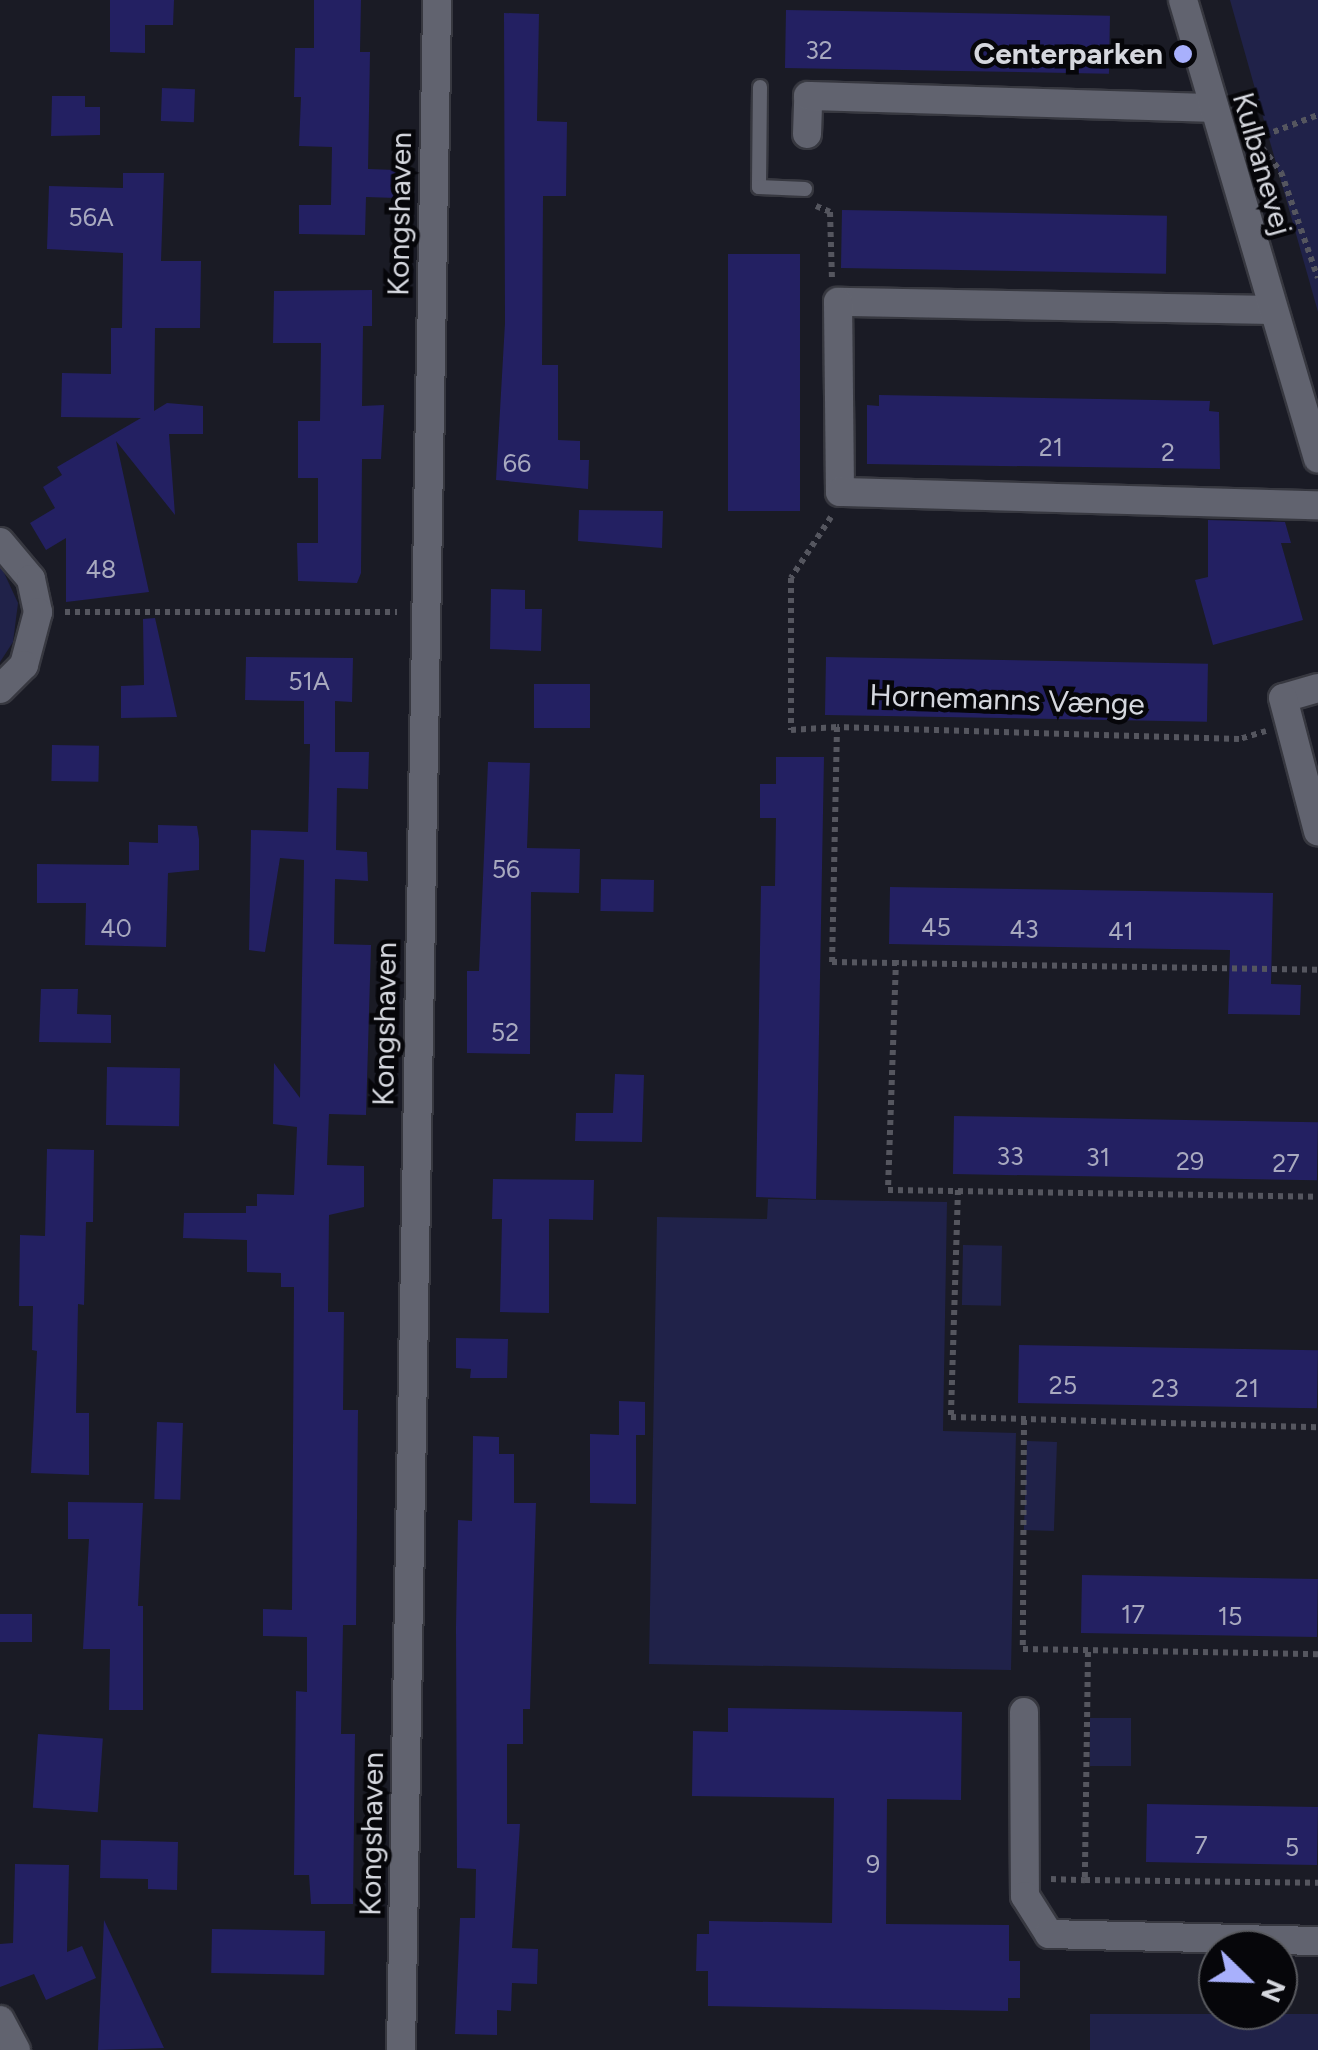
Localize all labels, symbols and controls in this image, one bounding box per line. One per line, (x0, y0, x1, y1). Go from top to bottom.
house number: 32 (805, 35, 833, 65)
place label: Centerparken (973, 36, 1163, 72)
marker: Centerparken (1172, 43, 1194, 65)
street label: Kulbanevej (1224, 88, 1300, 240)
street label: Kongshaven (381, 132, 419, 296)
house number: 56A (68, 202, 114, 232)
house number: 21 (1039, 432, 1063, 462)
house number: 2 (1161, 437, 1175, 467)
house number: 66 (503, 448, 531, 478)
house number: 48 (86, 554, 116, 584)
house number: 51A (288, 666, 330, 696)
street label: Hornemanns Vænge (869, 677, 1145, 723)
house number: 56 (492, 854, 520, 884)
house number: 45 (921, 912, 951, 942)
house number: 40 (100, 913, 132, 943)
house number: 43 (1009, 914, 1039, 944)
house number: 41 (1108, 916, 1134, 946)
street label: Kongshaven (366, 942, 404, 1106)
house number: 52 (491, 1017, 519, 1047)
house number: 33 (996, 1141, 1024, 1171)
house number: 31 (1086, 1142, 1110, 1172)
house number: 29 (1176, 1146, 1204, 1176)
house number: 27 (1272, 1148, 1300, 1178)
house number: 25 (1049, 1370, 1077, 1400)
house number: 23 (1151, 1373, 1179, 1403)
house number: 21 (1235, 1373, 1259, 1403)
house number: 17 (1121, 1599, 1145, 1629)
house number: 15 (1218, 1601, 1242, 1631)
street label: Kongshaven (353, 1752, 391, 1916)
house number: 7 (1194, 1830, 1208, 1860)
house number: 5 (1285, 1832, 1299, 1862)
house number: 9 (866, 1849, 880, 1879)
north arrow (1198, 1930, 1298, 2030)
text: N (1254, 1974, 1294, 2008)

